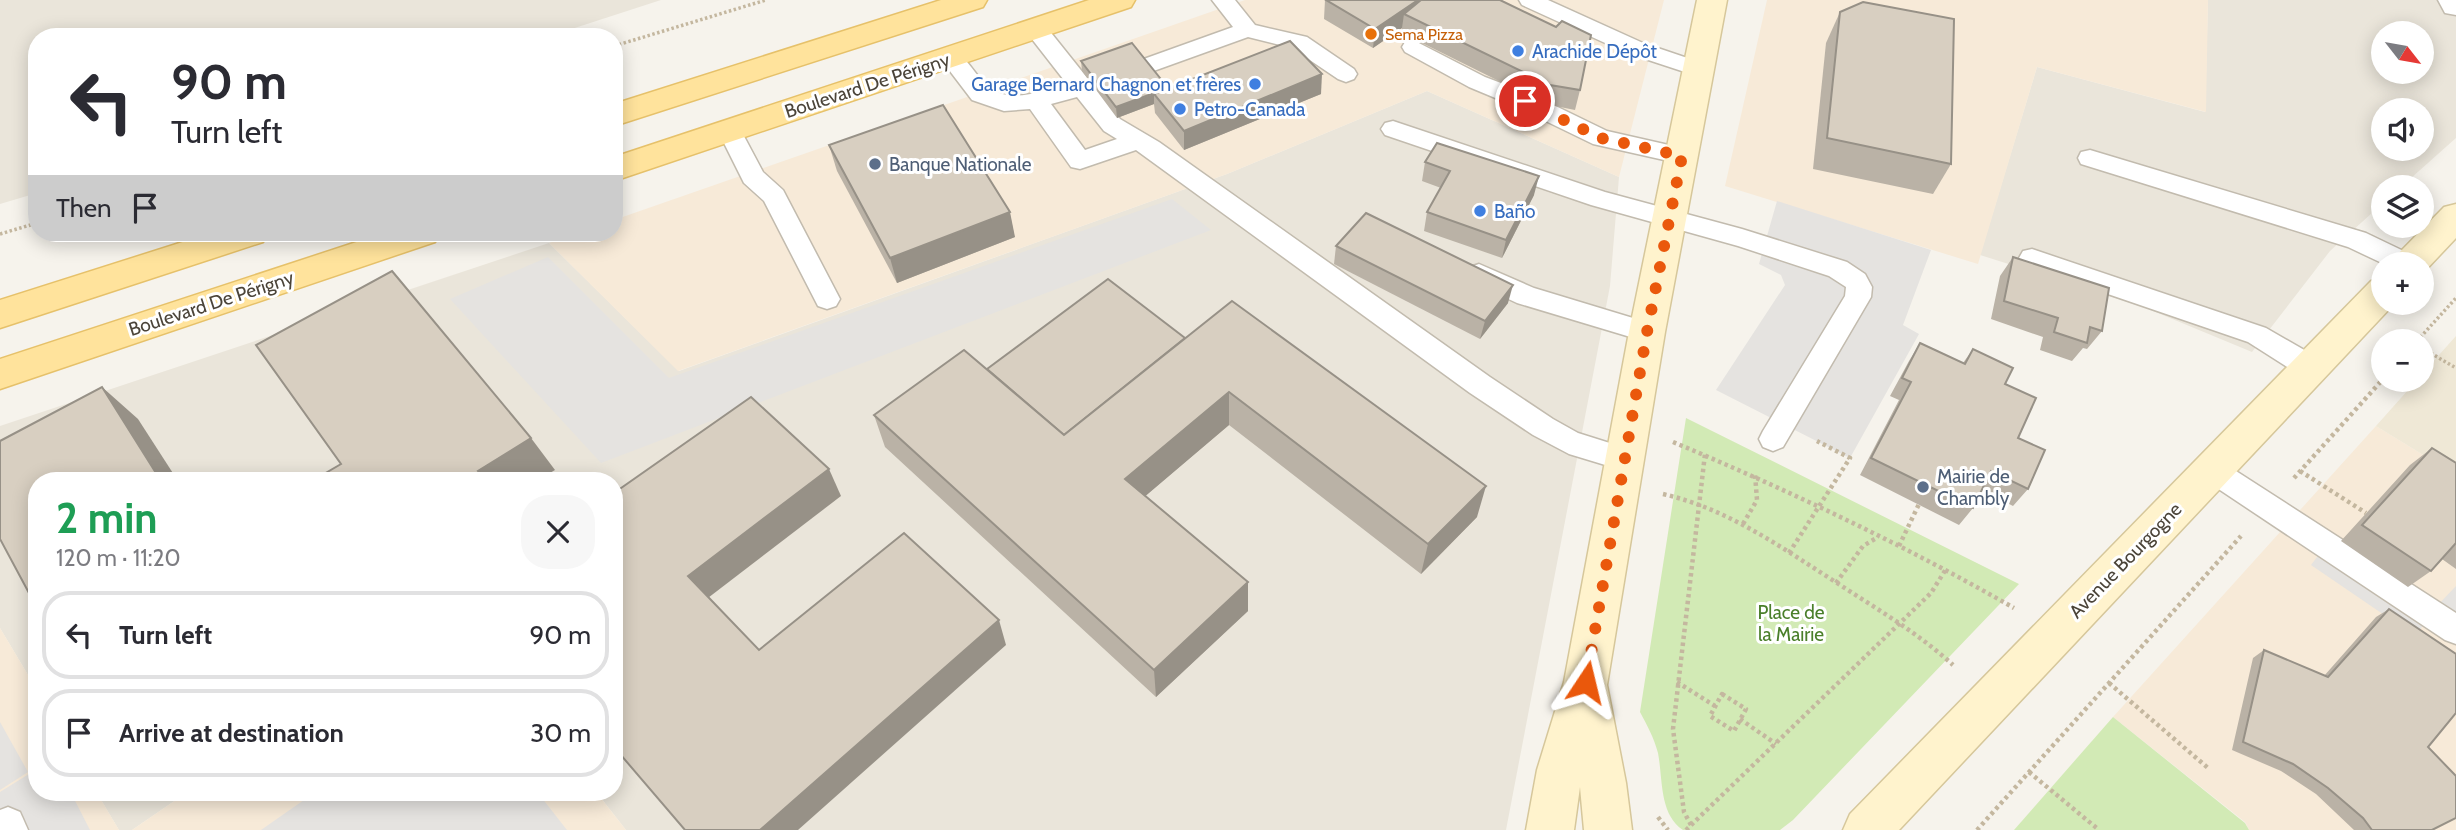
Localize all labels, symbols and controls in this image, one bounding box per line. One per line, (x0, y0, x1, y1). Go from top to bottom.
north arrow (2371, 21, 2434, 84)
map controls (2371, 21, 2434, 392)
place label: Sema Pizza (1385, 25, 1463, 44)
marker: Sema Pizza (1363, 26, 1379, 42)
place label: Arachide Dépôt (1532, 40, 1658, 63)
marker: Arachide Dépôt (1510, 43, 1526, 59)
street label: Boulevard De Périgny (782, 48, 953, 123)
text: 90 m (171, 52, 287, 111)
icon: left (56, 56, 147, 147)
pin (1495, 71, 1555, 131)
place label: Garage Bernard Chagnon et frères (971, 73, 1241, 96)
marker: Garage Bernard Chagnon et frères (1247, 76, 1263, 92)
icon: arrive (1506, 82, 1544, 120)
place label: Petro-Canada (1194, 98, 1305, 121)
button: sound (2371, 98, 2434, 161)
marker: Petro-Canada (1172, 101, 1188, 117)
text: Turn left (171, 112, 282, 151)
place label: Banque Nationale (889, 153, 1032, 176)
marker: Banque Nationale (867, 156, 883, 172)
button: layers (2371, 175, 2434, 238)
icon: arrive (126, 189, 164, 227)
text: Then (56, 192, 112, 224)
place label: Baño (1494, 200, 1536, 223)
marker: Baño (1472, 203, 1488, 219)
button: + (2371, 252, 2434, 315)
street label: Boulevard De Périgny (126, 266, 297, 341)
button: − (2371, 329, 2434, 392)
place label: Mairie de Chambly (1937, 465, 2010, 510)
marker: Mairie de Chambly (1915, 479, 1931, 495)
text: 2 min (56, 492, 157, 544)
button: close (521, 495, 595, 569)
street label: Avenue Bourgogne (2064, 498, 2187, 623)
text: 120 m · 11:20 (56, 544, 181, 572)
park label: Place de la Mairie (1757, 601, 1825, 646)
icon: left (60, 616, 98, 654)
text: Turn left (119, 619, 212, 651)
text: 90 m (529, 619, 591, 651)
position arrow (1549, 645, 1623, 719)
icon: arrive (60, 714, 98, 752)
text: Arrive at destination (119, 717, 344, 749)
text: 30 m (530, 717, 591, 749)

